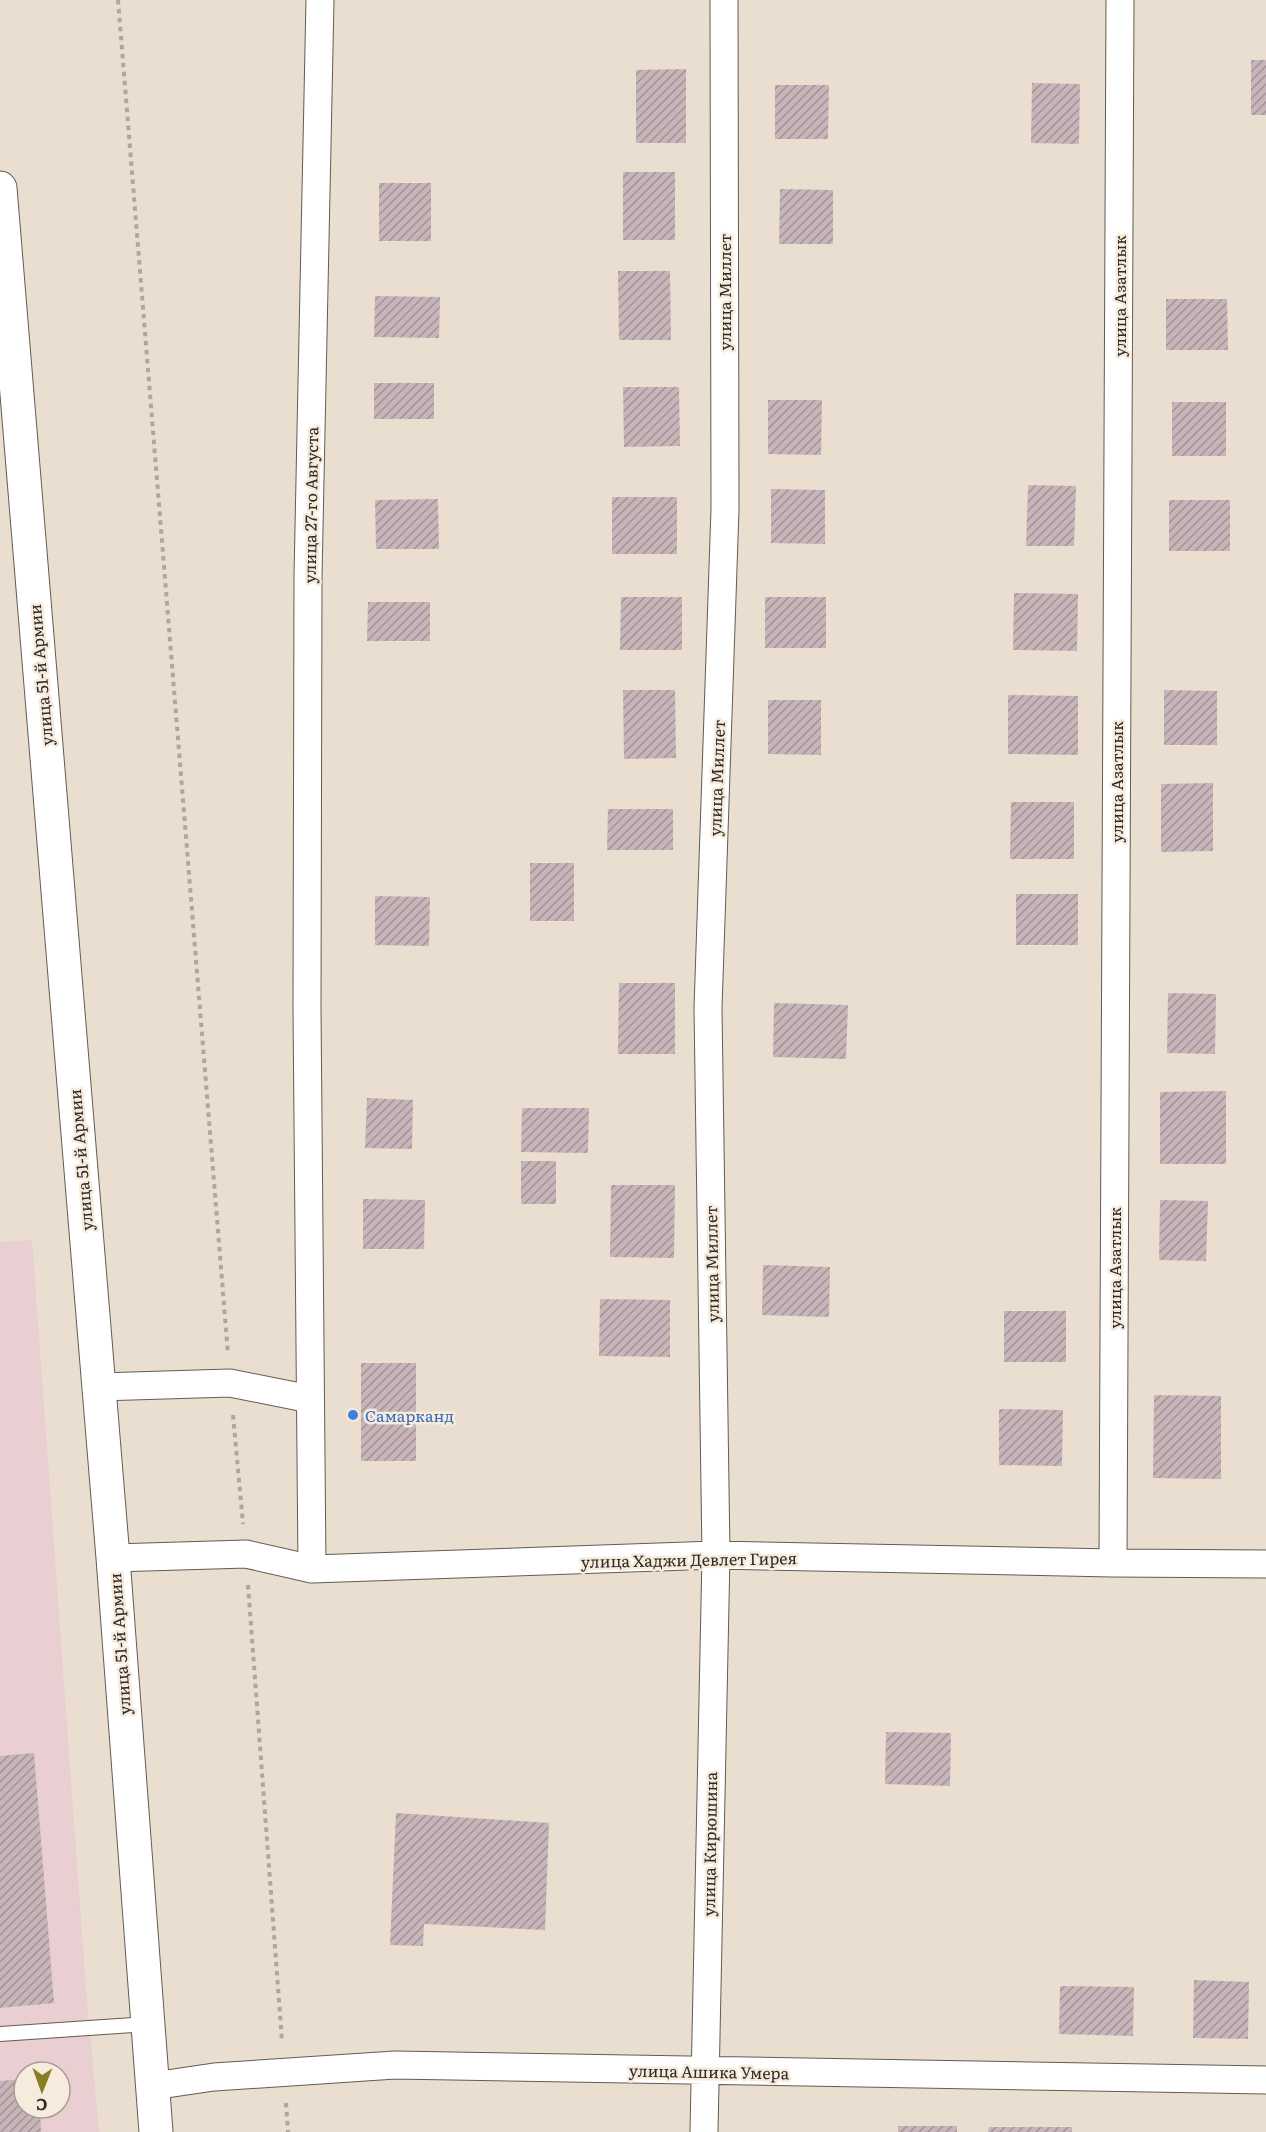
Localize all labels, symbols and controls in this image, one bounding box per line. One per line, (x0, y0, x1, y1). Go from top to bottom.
street label: улица Миллет (712, 234, 736, 350)
street label: улица Азатлык (1107, 235, 1131, 357)
street label: улица 27-го Августа (297, 426, 323, 584)
street label: улица 51-й Армии (22, 603, 58, 747)
street label: улица Миллет (702, 719, 730, 837)
street label: улица Азатлык (1104, 721, 1128, 843)
street label: улица 51-й Армии (62, 1088, 98, 1232)
street label: улица Миллет (698, 1205, 724, 1323)
street label: улица Азатлык (1102, 1207, 1126, 1329)
place label: Самарканд (365, 1403, 454, 1427)
marker: Самарканд (346, 1408, 360, 1422)
street label: улица Хаджи Девлет Гирея (581, 1545, 797, 1573)
street label: улица 51-й Армии (102, 1572, 136, 1716)
street label: улица Кирюшина (696, 1771, 722, 1916)
street label: улица Ашика Умера (629, 2058, 790, 2084)
north arrow (12, 2060, 72, 2120)
text: С (36, 2094, 48, 2118)

